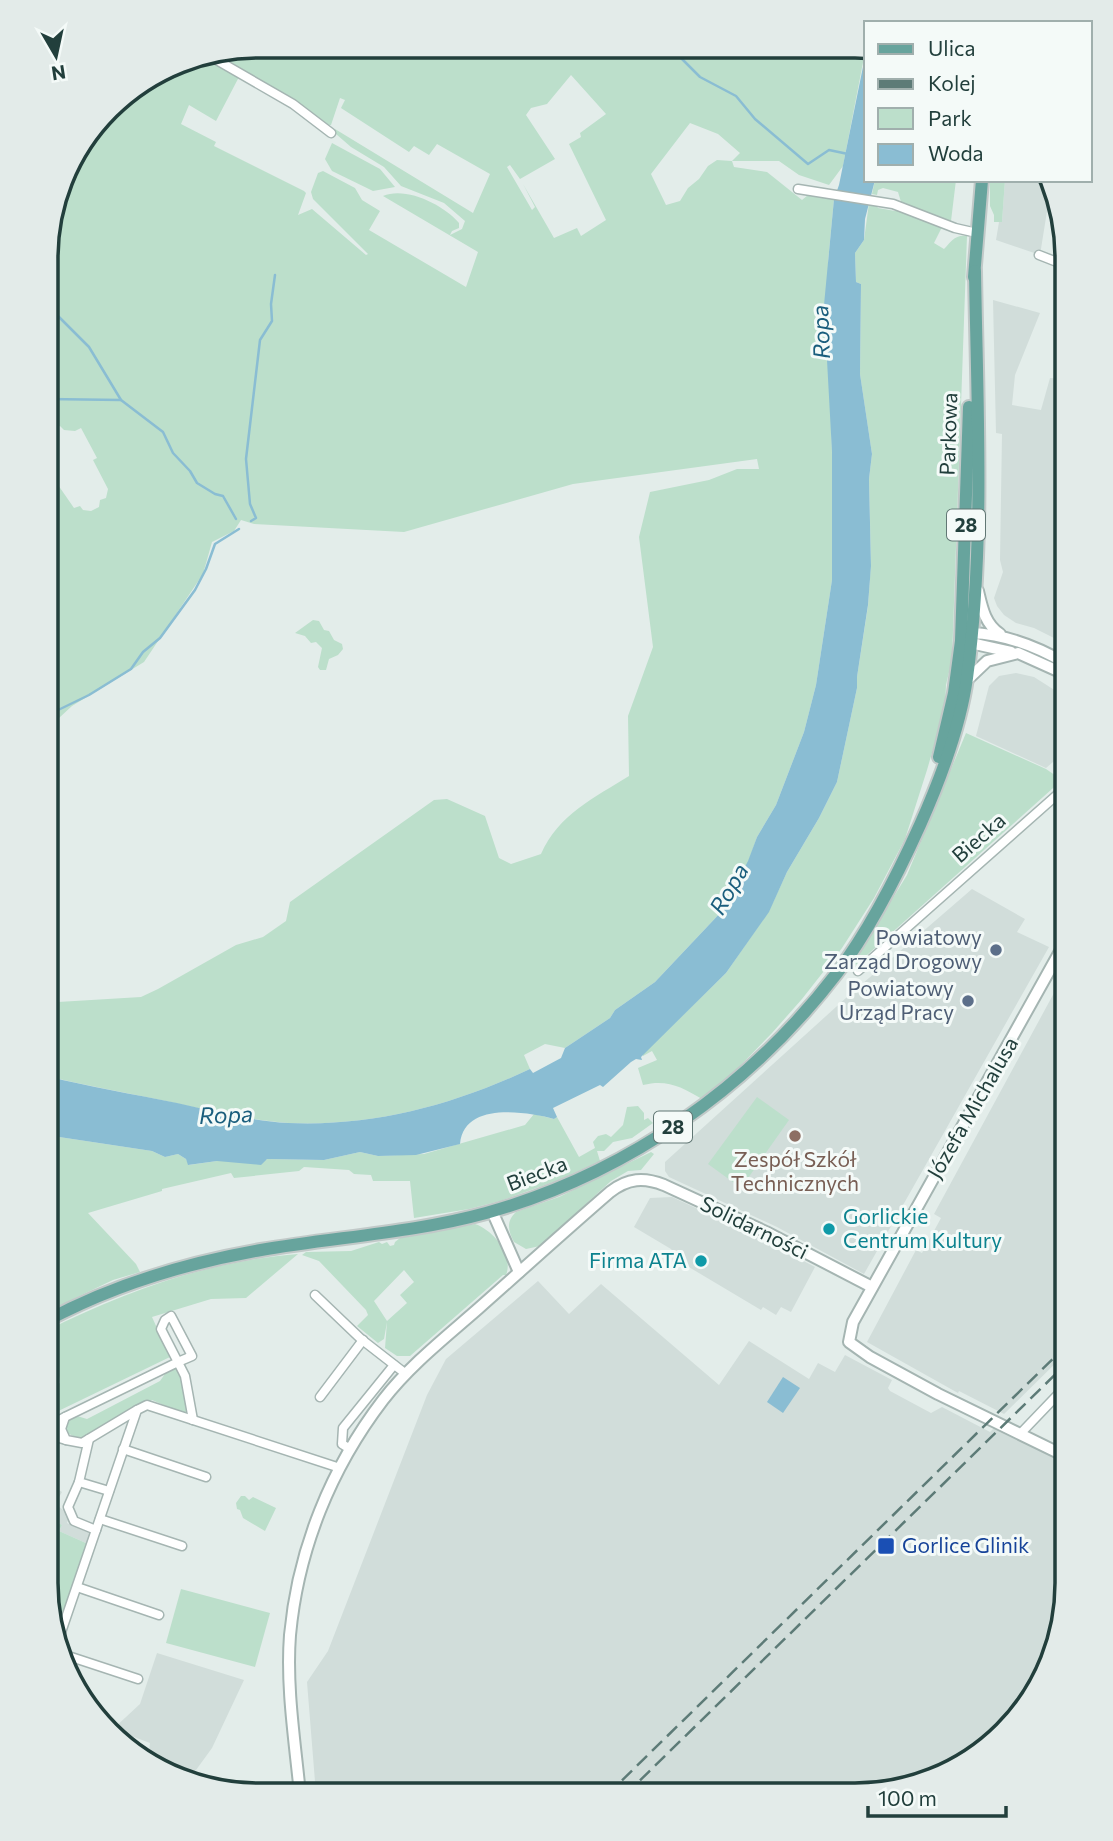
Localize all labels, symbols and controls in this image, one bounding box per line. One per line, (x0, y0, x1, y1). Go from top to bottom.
north arrow (21, 21, 91, 91)
legend (864, 21, 1092, 182)
text: Ulica (928, 35, 975, 60)
text: N (50, 61, 68, 86)
text: Kolej (928, 70, 976, 95)
text: Park (928, 105, 972, 130)
text: Woda (928, 140, 984, 165)
water label: Ropa (805, 305, 835, 360)
street label: Parkowa (934, 392, 961, 476)
road number: 28 (947, 510, 985, 540)
street label: Biecka (946, 807, 1010, 867)
water label: Ropa (702, 858, 754, 919)
place label: Powiatowy Zarząd Drogowy (824, 924, 982, 973)
marker: Powiatowy Zarząd Drogowy (988, 942, 1004, 958)
place label: Powiatowy Urząd Pracy (839, 975, 954, 1024)
marker: Powiatowy Urząd Pracy (960, 993, 976, 1009)
street label: Józefa Michalusa (921, 1032, 1022, 1183)
water label: Ropa (198, 1099, 253, 1129)
road number: 28 (654, 1112, 692, 1142)
marker: Zespół Szkół Technicznych (787, 1128, 803, 1144)
place label: Zespół Szkół Technicznych (731, 1146, 859, 1195)
street label: Biecka (503, 1150, 570, 1196)
street label: Solidarności (697, 1190, 813, 1263)
place label: Gorlickie Centrum Kultury (843, 1203, 1002, 1252)
marker: Gorlickie Centrum Kultury (821, 1221, 837, 1237)
place label: Firma ATA (589, 1247, 687, 1272)
marker: Firma ATA (693, 1253, 709, 1269)
place label: Gorlice Glinik (902, 1532, 1029, 1557)
marker: Gorlice Glinik (876, 1536, 896, 1556)
scale bar (868, 1774, 1006, 1818)
text: 100 m (878, 1785, 937, 1810)

